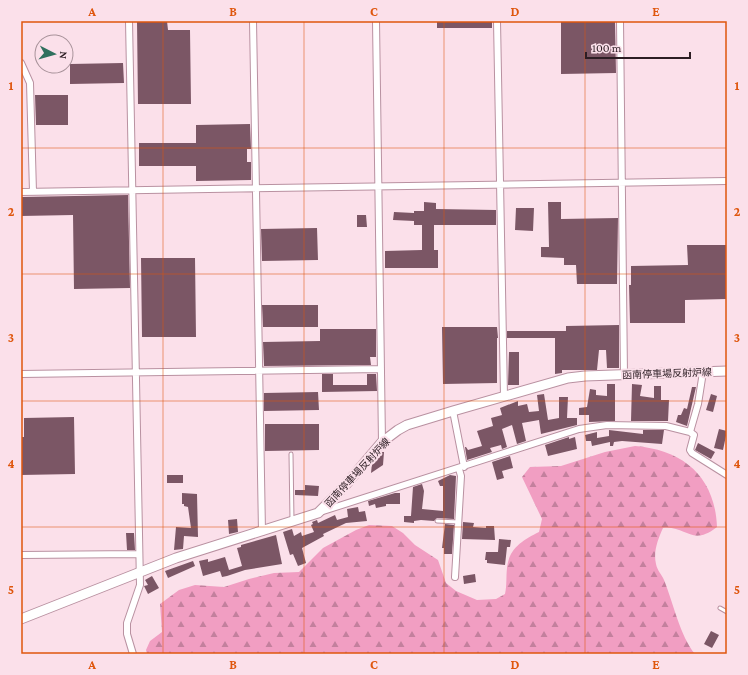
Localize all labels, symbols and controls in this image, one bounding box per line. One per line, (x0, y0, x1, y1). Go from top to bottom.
text: A (87, 4, 96, 19)
text: B (229, 4, 237, 19)
text: C (370, 4, 378, 19)
text: D (511, 4, 520, 19)
text: E (652, 4, 660, 19)
north arrow (34, 34, 74, 74)
scale bar (586, 34, 690, 60)
text: 100 m (592, 41, 622, 55)
text: N (58, 51, 70, 60)
text: 1 (9, 78, 14, 93)
text: 1 (735, 78, 740, 93)
text: 2 (8, 204, 15, 219)
text: 2 (734, 204, 741, 219)
text: 3 (8, 330, 14, 345)
text: 3 (734, 330, 740, 345)
street label: 函南停車場反射炉線 (622, 366, 712, 381)
street label: 函南停車場反射炉線 (323, 436, 392, 509)
text: 4 (7, 456, 15, 471)
text: 4 (733, 456, 741, 471)
text: 5 (8, 582, 14, 597)
text: 5 (734, 582, 740, 597)
text: A (87, 657, 96, 672)
text: B (229, 657, 237, 672)
text: C (370, 657, 378, 672)
text: D (511, 657, 520, 672)
text: E (652, 657, 660, 672)

